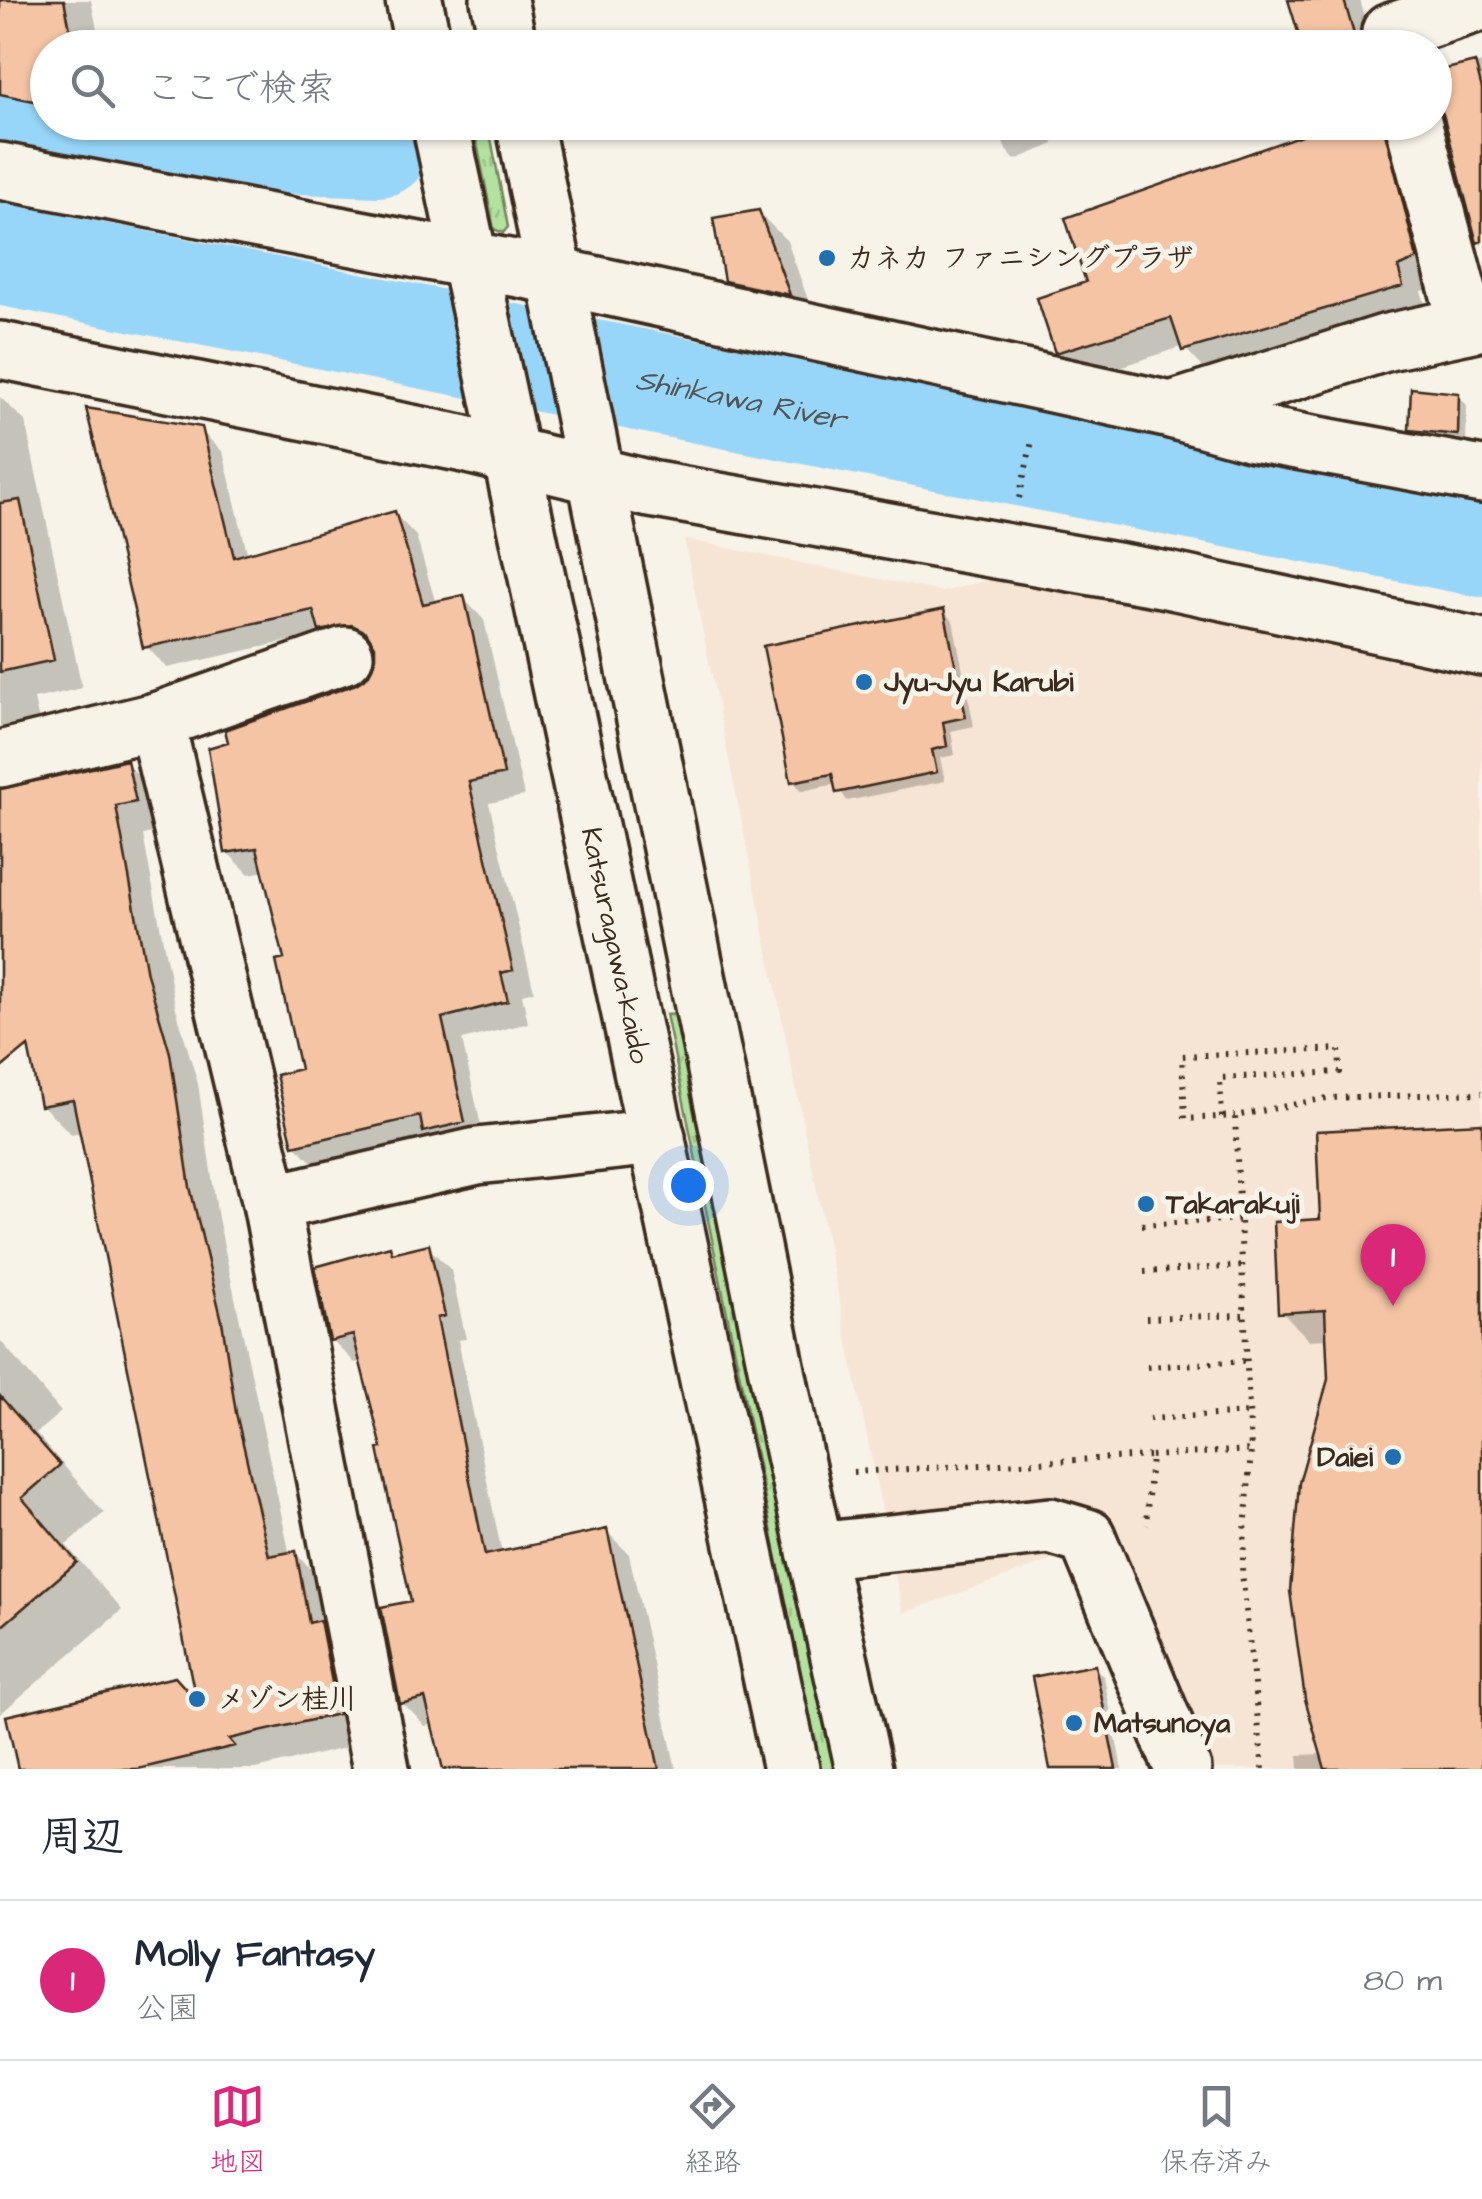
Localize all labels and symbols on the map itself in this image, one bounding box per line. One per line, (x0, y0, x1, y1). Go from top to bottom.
place label: カネカ ファニシングプラザ (847, 239, 1194, 278)
marker: カネカ ファニシングプラザ (816, 247, 838, 269)
water label: Shinkawa River (632, 359, 853, 442)
place label: Jyu-Jyu Karubi (883, 663, 1074, 705)
marker: Jyu-Jyu Karubi (853, 671, 875, 693)
street label: Katsuragawa-kaido (571, 824, 660, 1067)
your location (663, 1160, 714, 1211)
place label: Takarakuji (1165, 1185, 1300, 1224)
marker: Takarakuji (1135, 1193, 1157, 1215)
pin: 1 (1360, 1224, 1426, 1306)
place label: Daiei (1317, 1438, 1374, 1477)
marker: Daiei (1382, 1446, 1404, 1468)
place label: メゾン桂川 (217, 1680, 357, 1719)
marker: メゾン桂川 (186, 1688, 208, 1710)
place label: Matsunoya (1094, 1704, 1231, 1746)
marker: Matsunoya (1063, 1712, 1085, 1734)

